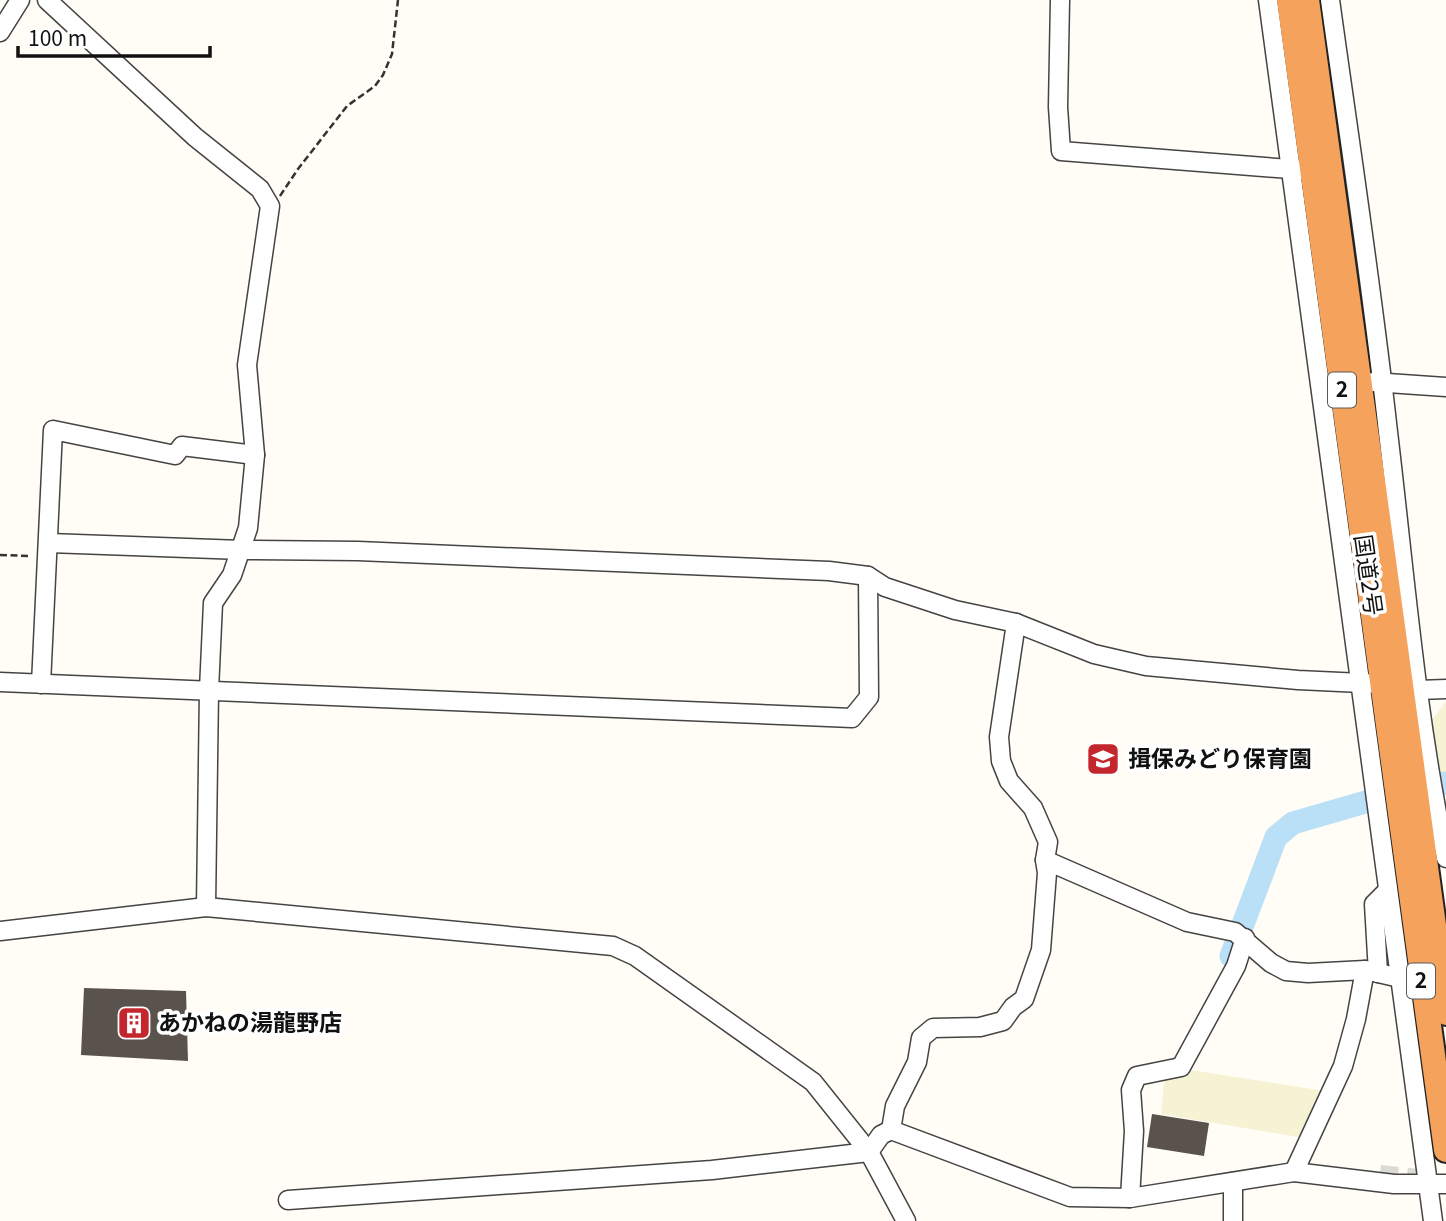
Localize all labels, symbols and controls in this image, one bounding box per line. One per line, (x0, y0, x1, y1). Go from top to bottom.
scale bar (18, 14, 210, 58)
text: 100 m (28, 22, 87, 52)
road number: 2 (1328, 372, 1356, 408)
street label: 国道2号 (1347, 532, 1393, 618)
school or university icon: 揖保みどり保育園 (1084, 740, 1122, 778)
place label: 揖保みどり保育園 (1128, 740, 1312, 774)
road number: 2 (1407, 964, 1435, 998)
building icon: あかねの湯龍野店 (115, 1004, 153, 1042)
place label: あかねの湯龍野店 (158, 1004, 342, 1038)

